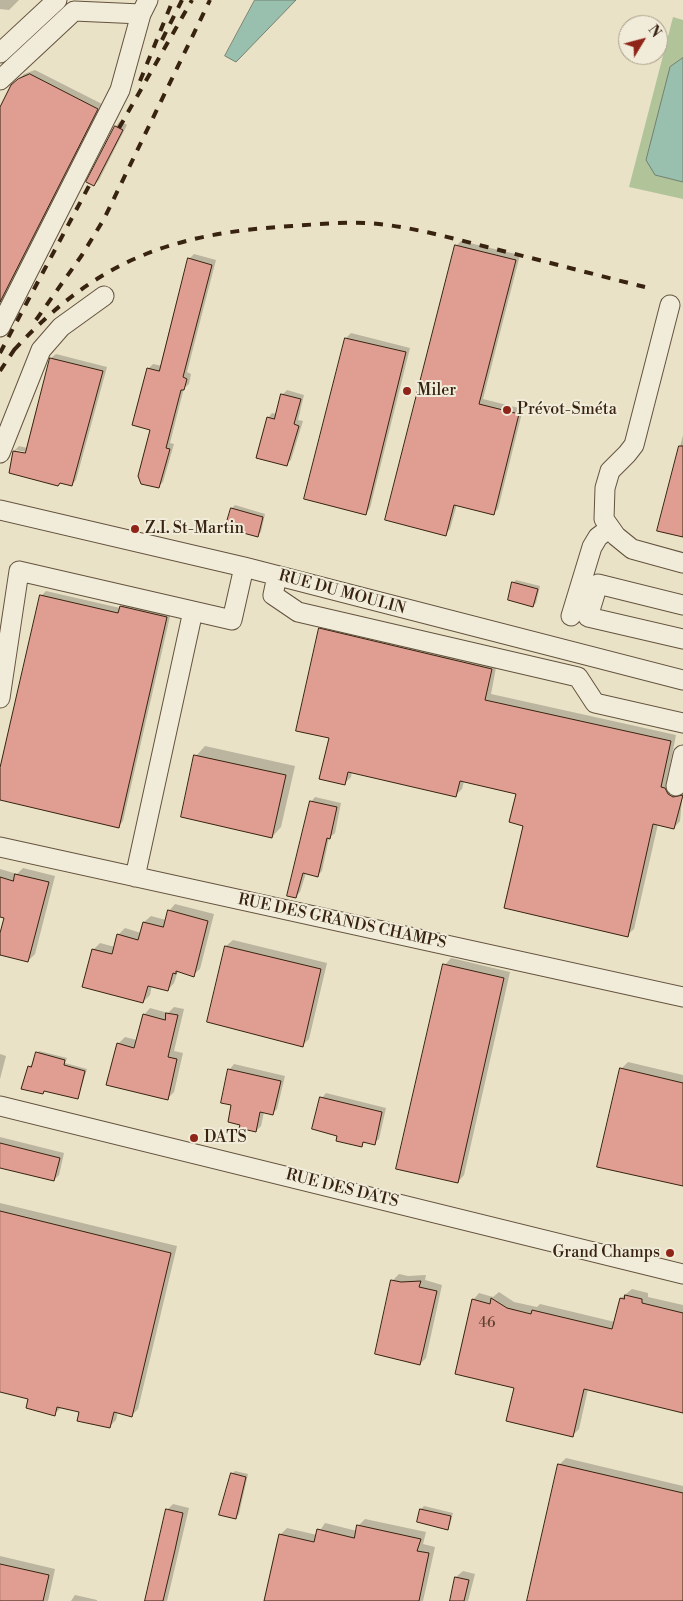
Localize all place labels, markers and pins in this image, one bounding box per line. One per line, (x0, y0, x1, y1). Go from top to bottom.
place label: Miler (417, 381, 456, 401)
marker: Miler (401, 385, 413, 397)
place label: Prévot-Sméta (517, 400, 617, 420)
marker: Prévot-Sméta (501, 404, 513, 416)
place label: Z.I. St-Martin (145, 519, 244, 539)
marker: Z.I. St-Martin (129, 523, 141, 535)
place label: DATS (204, 1128, 247, 1148)
marker: DATS (188, 1132, 200, 1144)
place label: Grand Champs (553, 1243, 660, 1263)
marker: Grand Champs (664, 1247, 676, 1259)

